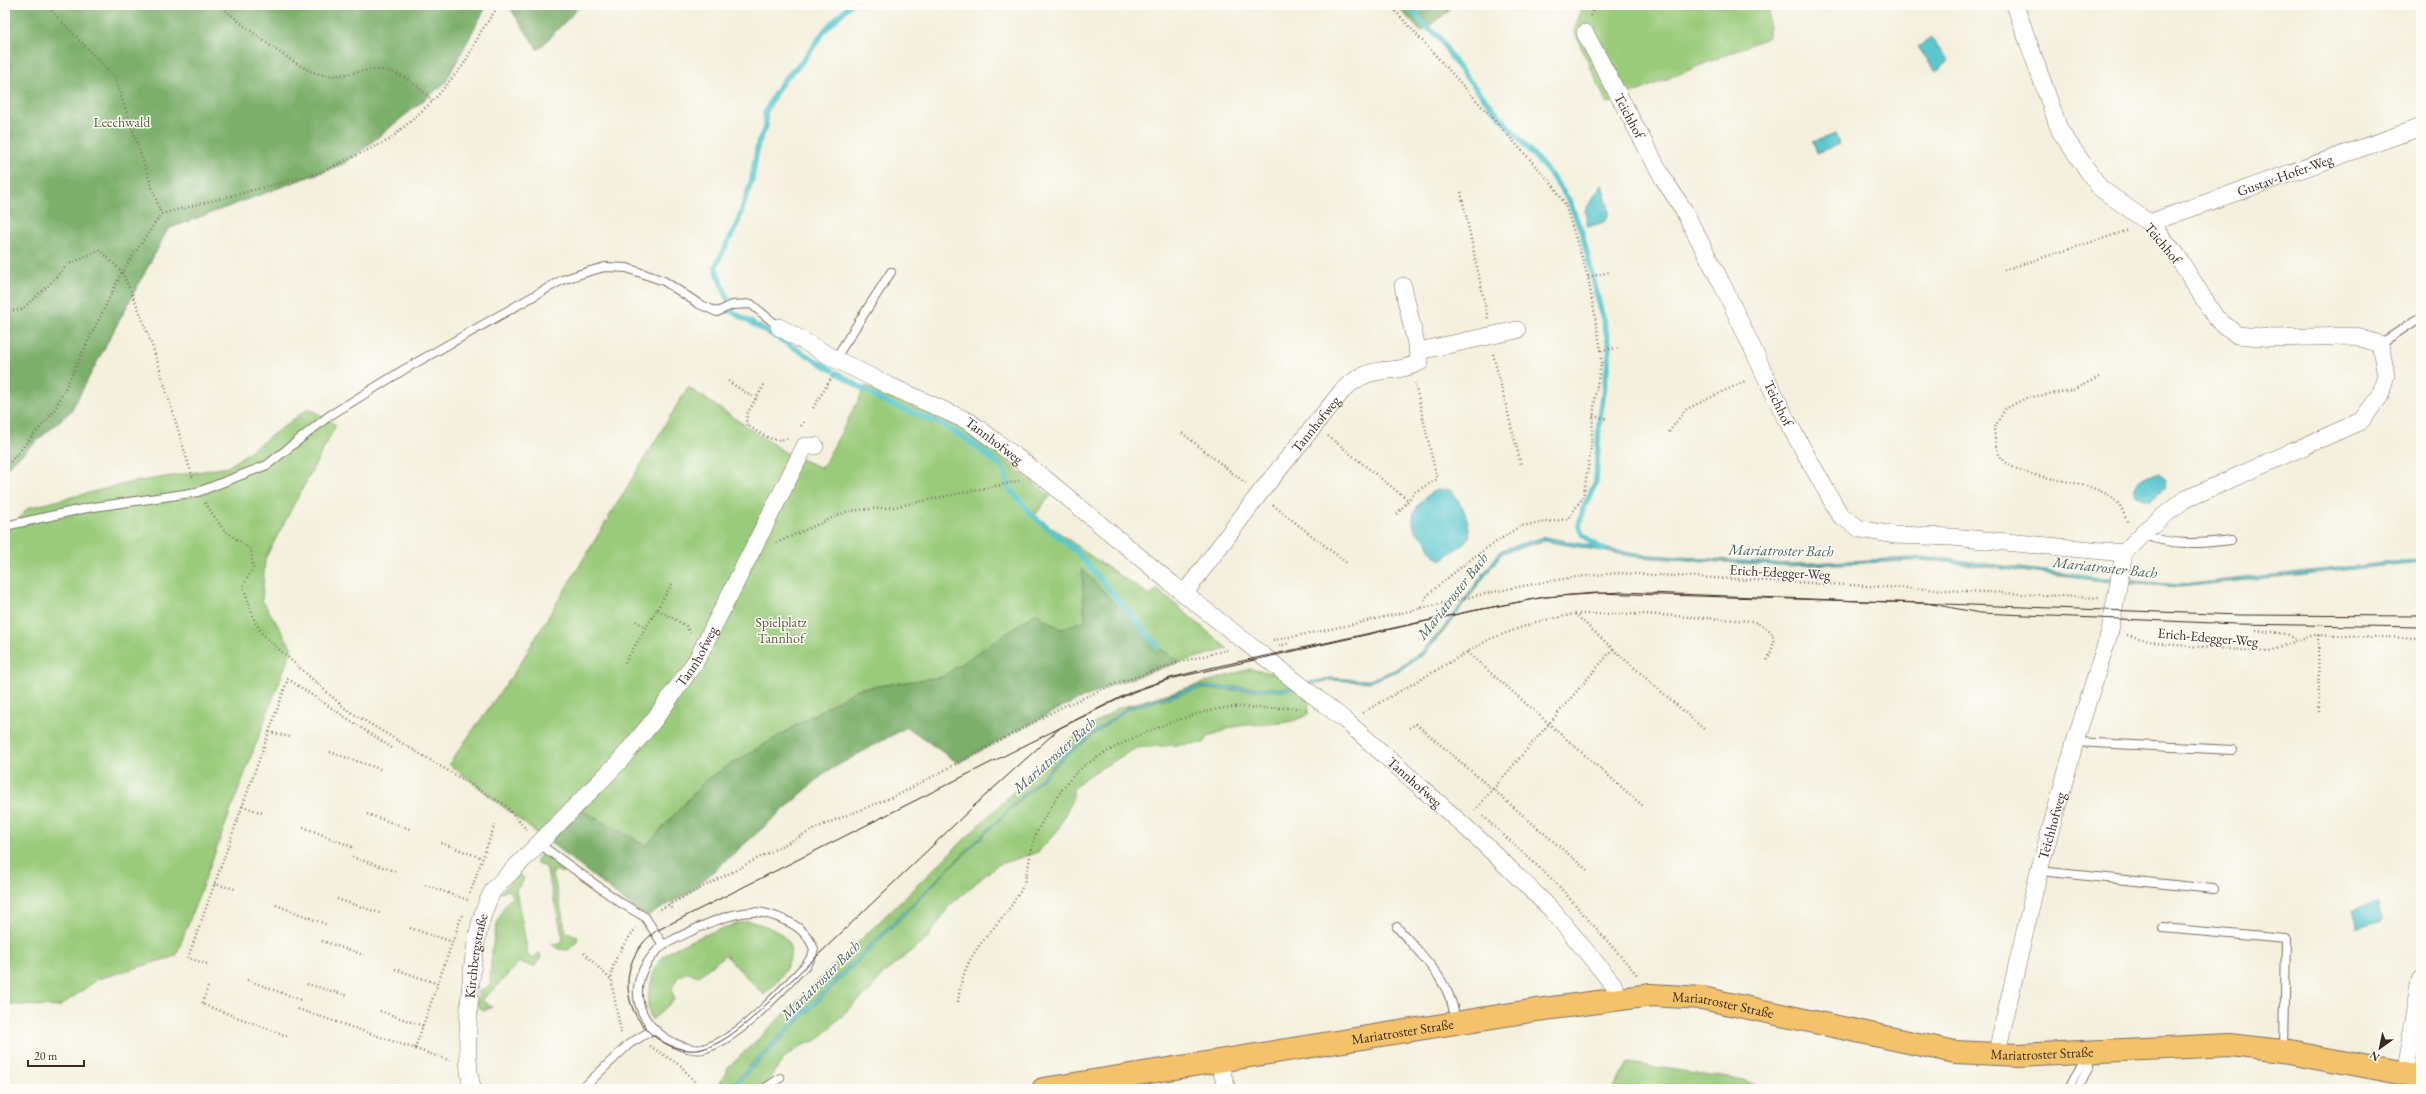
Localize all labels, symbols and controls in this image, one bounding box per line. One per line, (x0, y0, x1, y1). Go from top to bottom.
street label: Teichhof (1610, 90, 1650, 143)
park label: Leechwald (94, 113, 151, 131)
street label: Gustav-Hofer-Weg (2235, 150, 2336, 200)
street label: Teichhof (2141, 219, 2186, 268)
street label: Teichhof (1760, 378, 1798, 431)
street label: Tannhofweg (1287, 391, 1344, 456)
street label: Tannhofweg (962, 413, 1028, 468)
water label: Mariatroster Bach (1727, 540, 1834, 560)
water label: Mariatroster Bach (1412, 548, 1492, 644)
water label: Mariatroster Bach (2051, 552, 2159, 582)
street label: Erich-Edegger-Weg (1729, 560, 1832, 584)
park label: Spielplatz Tannhof (755, 613, 808, 647)
street label: Tannhofweg (672, 622, 722, 690)
street label: Erich-Edegger-Weg (2157, 624, 2260, 650)
water label: Mariatroster Bach (1008, 712, 1100, 798)
street label: Tannhofweg (1384, 753, 1447, 812)
street label: Teichhofweg (2034, 789, 2070, 861)
street label: Kirchbergstraße (461, 911, 492, 999)
water label: Mariatroster Bach (775, 936, 864, 1025)
street label: Mariatroster Straße (1672, 987, 1776, 1022)
street label: Mariatroster Straße (1350, 1014, 1455, 1049)
north arrow (2360, 1028, 2400, 1068)
scale bar (28, 1042, 84, 1068)
street label: Mariatroster Straße (1990, 1042, 2094, 1064)
text: 20 m (34, 1048, 58, 1064)
text: N (2367, 1048, 2382, 1065)

